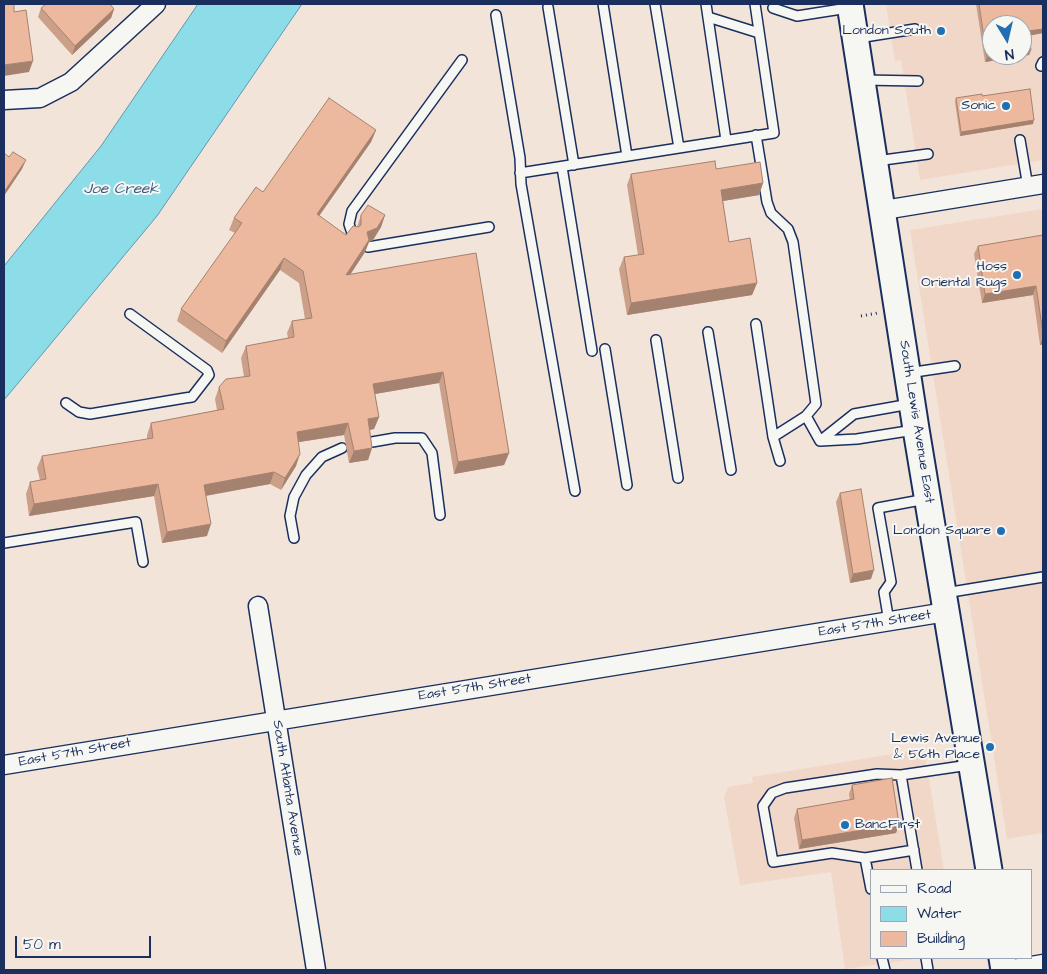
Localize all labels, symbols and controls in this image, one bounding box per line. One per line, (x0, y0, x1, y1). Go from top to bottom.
north arrow (982, 15, 1032, 65)
place label: London South (842, 23, 931, 39)
marker: London South (935, 25, 947, 37)
text: N (1003, 43, 1015, 64)
place label: Sonic (961, 98, 996, 114)
marker: Sonic (1000, 100, 1012, 112)
water label: Joe Creek (84, 181, 158, 199)
place label: Hoss Oriental Rugs (921, 259, 1007, 292)
marker: Hoss Oriental Rugs (1011, 269, 1023, 281)
street label: South Lewis Avenue East (895, 339, 937, 505)
place label: London Square (893, 523, 991, 539)
marker: London Square (995, 525, 1007, 537)
street label: East 57th Street (818, 607, 932, 641)
street label: East 57th Street (418, 671, 532, 705)
street label: South Atlanta Avenue (268, 719, 306, 857)
place label: Lewis Avenue & 56th Place (891, 731, 980, 764)
street label: East 57th Street (18, 735, 132, 771)
marker: Lewis Avenue & 56th Place (984, 741, 996, 753)
place label: BancFirst (855, 817, 920, 833)
marker: BancFirst (839, 819, 851, 831)
legend (870, 869, 1032, 959)
text: Road (917, 878, 951, 899)
text: Water (917, 903, 961, 924)
scale bar (18, 926, 154, 958)
text: Building (917, 928, 965, 949)
text: 50 m (23, 934, 61, 955)

